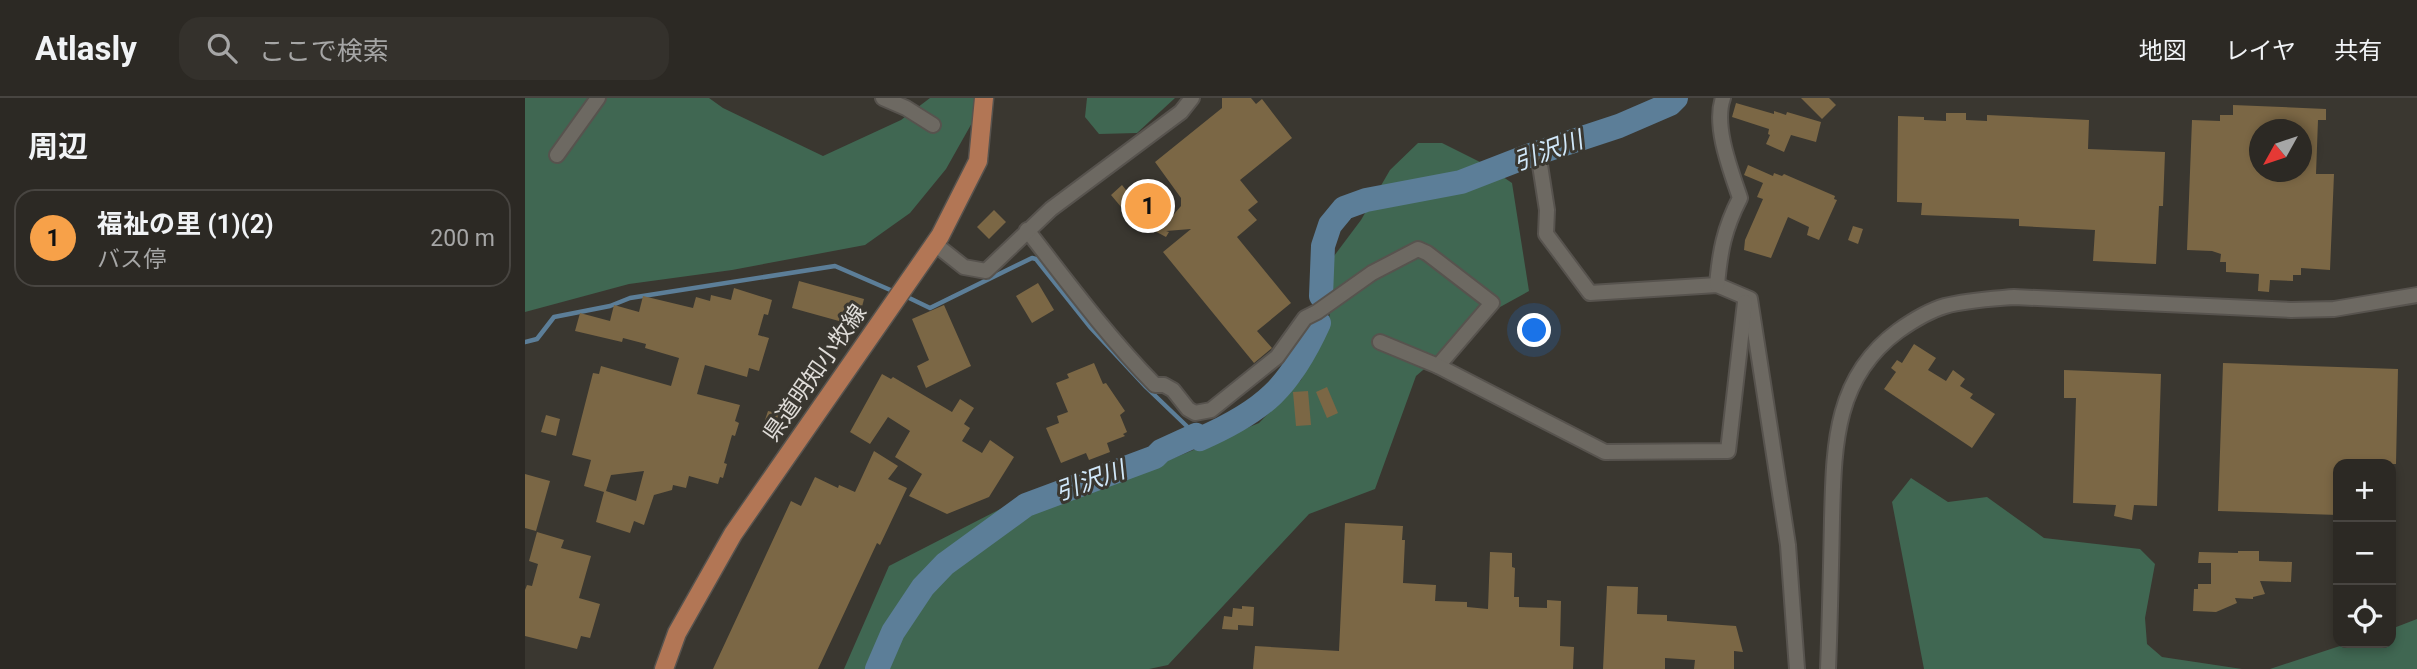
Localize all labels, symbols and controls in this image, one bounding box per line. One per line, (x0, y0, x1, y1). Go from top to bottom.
search box (179, 17, 669, 80)
text: Atlasly (35, 29, 137, 68)
icon: search (203, 29, 241, 67)
text: ここで検索 (259, 36, 389, 66)
text: 地図 (2139, 37, 2187, 65)
text: レイヤ (2225, 37, 2296, 65)
text: 共有 (2334, 37, 2382, 65)
north arrow (2249, 119, 2312, 182)
water label: 引沢川 (1509, 125, 1589, 176)
text: 周辺 (28, 129, 88, 164)
pin: 1 (1125, 180, 1171, 232)
text: 福祉の里 (1)(2) (97, 209, 274, 239)
text: 1 (46, 225, 60, 252)
text: 200 m (430, 225, 495, 252)
text: バス停 (97, 246, 166, 273)
street label: 県道明知小牧線 (758, 299, 872, 447)
your location (1517, 313, 1551, 347)
water label: 引沢川 (1051, 455, 1131, 506)
map controls (2333, 459, 2396, 648)
button: + (2333, 459, 2396, 522)
button: − (2333, 522, 2396, 585)
button: locate (2333, 585, 2396, 648)

